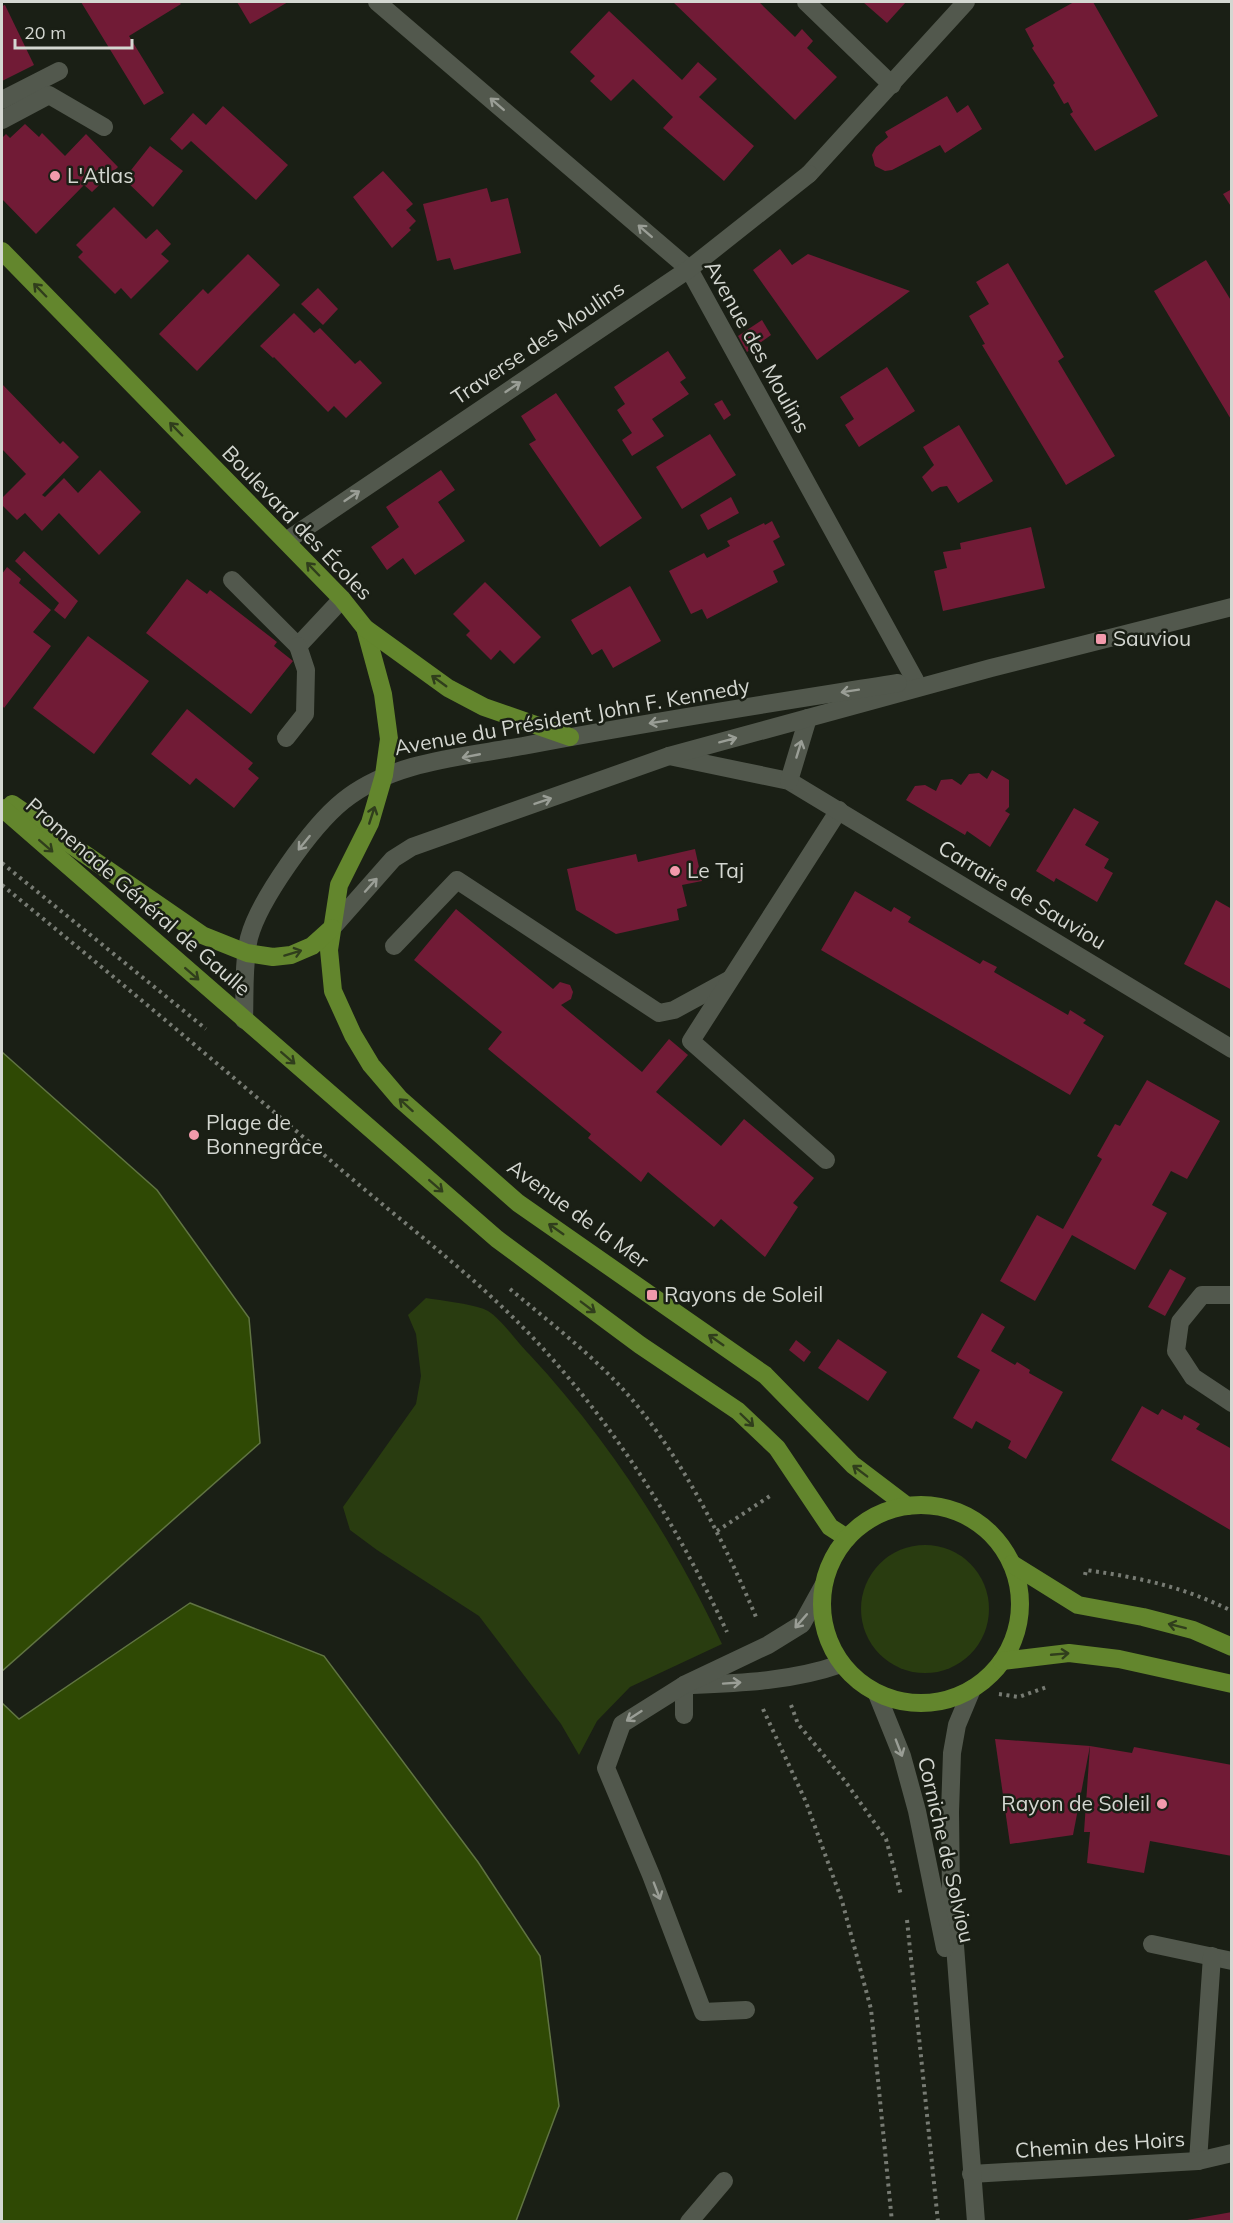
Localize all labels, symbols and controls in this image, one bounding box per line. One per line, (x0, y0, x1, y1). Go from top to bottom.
scale bar (15, 12, 132, 50)
text: 20 m (24, 21, 66, 44)
one-way arrow (490, 97, 505, 111)
place label: L'Atlas (67, 162, 134, 188)
marker: L'Atlas (48, 169, 62, 183)
one-way arrow (637, 224, 653, 237)
street label: Avenue des Moulins (700, 256, 816, 437)
street label: Traverse des Moulins (446, 275, 629, 410)
one-way arrow (32, 283, 47, 298)
one-way arrow (505, 381, 521, 393)
one-way arrow (169, 422, 184, 437)
street label: Boulevard des Écoles (217, 440, 378, 605)
one-way arrow (343, 490, 359, 502)
one-way arrow (305, 561, 320, 576)
place label: Sauviou (1113, 625, 1191, 651)
marker: Sauviou (1094, 632, 1108, 646)
street label: Avenue du Président John F. Kennedy (392, 672, 752, 760)
one-way arrow (431, 675, 447, 688)
one-way arrow (841, 685, 861, 696)
one-way arrow (648, 717, 668, 728)
one-way arrow (718, 734, 737, 745)
one-way arrow (794, 740, 805, 759)
one-way arrow (462, 751, 481, 762)
street label: Promenade Général de Gaulle (21, 792, 256, 1001)
one-way arrow (533, 794, 552, 805)
one-way arrow (367, 806, 378, 825)
street label: Carraire de Sauviou (934, 834, 1111, 955)
one-way arrow (298, 835, 311, 851)
one-way arrow (38, 839, 53, 853)
place label: Le Taj (687, 857, 744, 883)
marker: Le Taj (668, 864, 682, 878)
one-way arrow (364, 877, 378, 892)
one-way arrow (283, 947, 302, 958)
one-way arrow (185, 967, 200, 981)
one-way arrow (280, 1051, 295, 1065)
one-way arrow (399, 1098, 414, 1112)
place label: Plage de Bonnegrâce (206, 1109, 323, 1159)
marker: Plage de Bonnegrâce (187, 1128, 201, 1142)
street label: Avenue de la Mer (503, 1153, 655, 1273)
one-way arrow (428, 1179, 443, 1193)
one-way arrow (548, 1223, 565, 1235)
place label: Rayons de Soleil (664, 1281, 823, 1307)
marker: Rayons de Soleil (645, 1288, 659, 1302)
one-way arrow (580, 1301, 596, 1313)
one-way arrow (708, 1334, 724, 1347)
one-way arrow (739, 1413, 754, 1427)
one-way arrow (853, 1464, 869, 1477)
one-way arrow (795, 1613, 808, 1629)
one-way arrow (1168, 1619, 1187, 1631)
one-way arrow (1050, 1648, 1070, 1659)
one-way arrow (722, 1677, 742, 1688)
one-way arrow (626, 1710, 643, 1723)
one-way arrow (894, 1738, 905, 1757)
street label: Corniche de Solviou (913, 1754, 981, 1945)
place label: Rayon de Soleil (1001, 1790, 1150, 1816)
marker: Rayon de Soleil (1155, 1797, 1169, 1811)
one-way arrow (653, 1882, 664, 1900)
street label: Chemin des Hoirs (1014, 2125, 1186, 2163)

